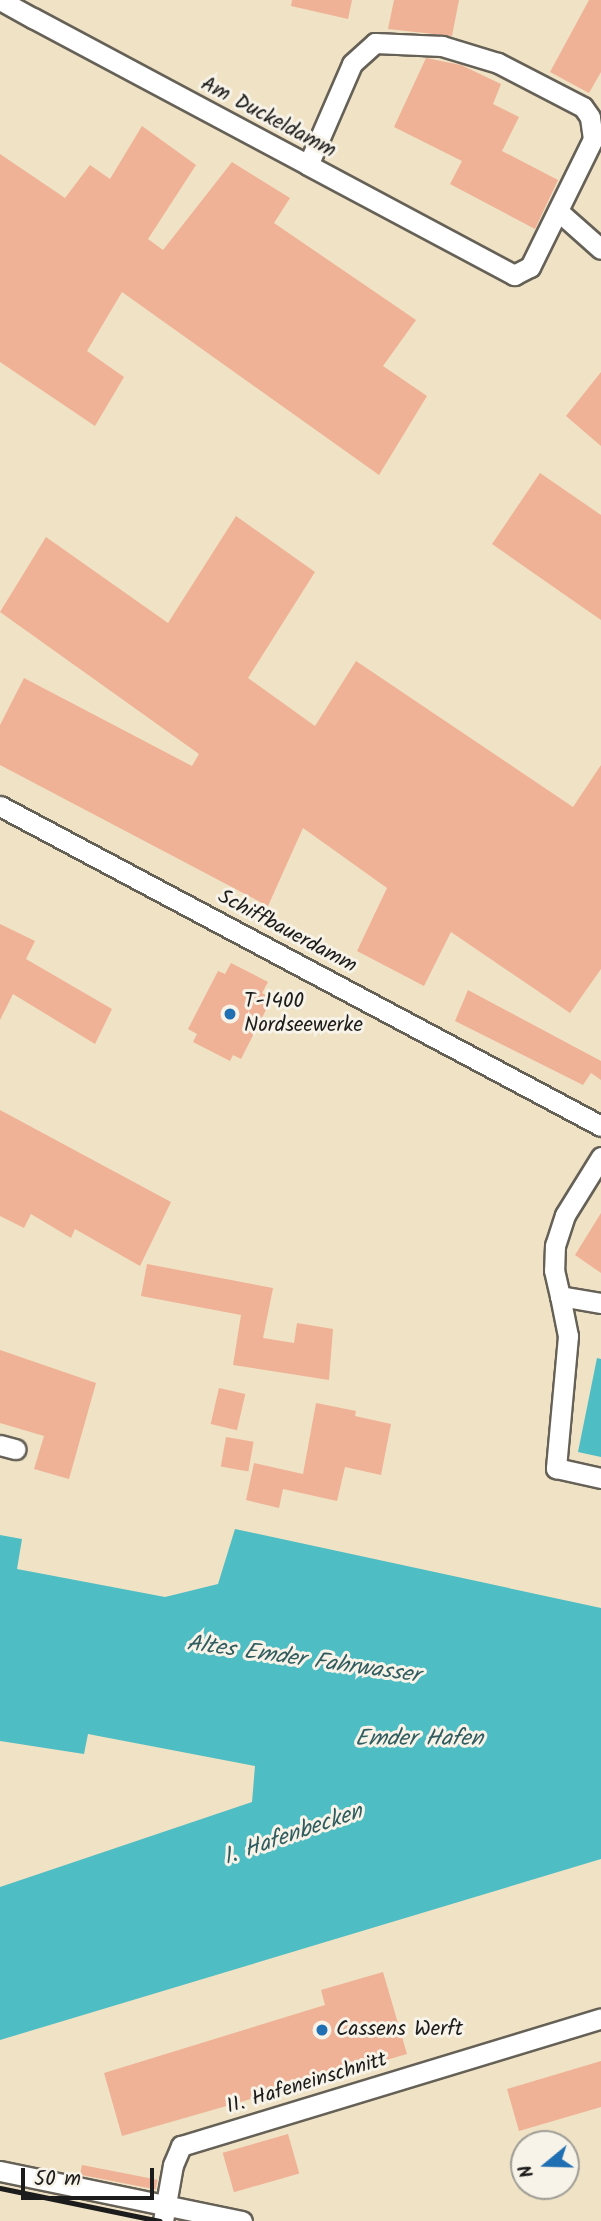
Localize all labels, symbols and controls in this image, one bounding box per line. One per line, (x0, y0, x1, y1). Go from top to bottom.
street label: Am Duckeldamm (196, 72, 340, 164)
street label: Schiffbauerdamm (213, 885, 361, 979)
place label: T-1400 Nordseewerke (244, 989, 363, 1039)
marker: T-1400 Nordseewerke (222, 1006, 238, 1022)
water label: Altes Emder Fahrwasser (185, 1630, 421, 1690)
water label: Emder Hafen (355, 1725, 483, 1753)
water label: 1. Hafenbecken (220, 1798, 366, 1872)
place label: Cassens Werft (336, 2017, 463, 2043)
marker: Cassens Werft (314, 2022, 330, 2038)
street label: II. Hafeneinschnitt (224, 2048, 390, 2120)
north arrow (510, 2130, 580, 2200)
scale bar (24, 2154, 158, 2198)
text: N (511, 2161, 543, 2182)
text: 50 m (34, 2163, 81, 2196)

